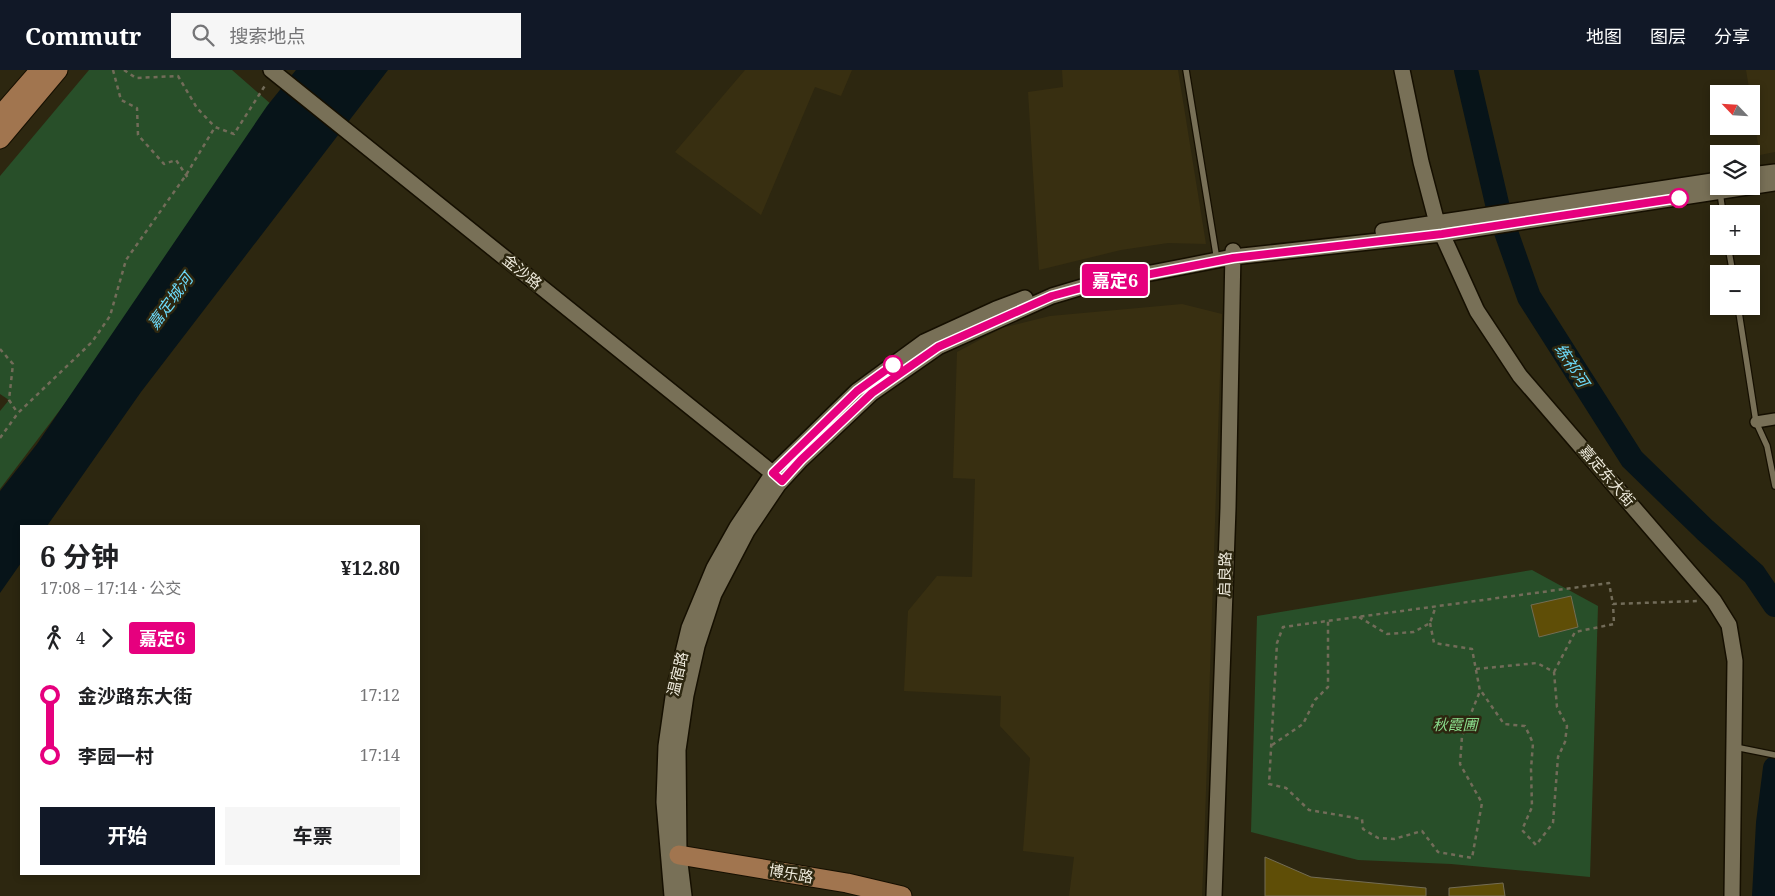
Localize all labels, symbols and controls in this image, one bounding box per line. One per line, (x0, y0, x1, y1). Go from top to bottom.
search box (171, 13, 521, 58)
text: Commutr (25, 19, 141, 52)
icon: search (189, 21, 217, 49)
text: 搜索地点 (229, 23, 305, 49)
text: 地图 (1586, 24, 1622, 48)
text: 图层 (1650, 24, 1686, 48)
text: 分享 (1714, 24, 1750, 48)
north arrow (1710, 85, 1760, 135)
map controls (1710, 85, 1760, 315)
button: layers (1710, 145, 1760, 195)
unlabelled marker (1669, 188, 1689, 208)
button: + (1710, 205, 1760, 255)
street label: 金沙路 (499, 249, 546, 293)
line badge: 嘉定6 (1086, 264, 1144, 296)
button: − (1710, 265, 1760, 315)
water label: 嘉定城河 (142, 266, 199, 333)
text: 嘉定6 (1092, 268, 1138, 292)
water label: 练祁河 (1550, 339, 1596, 394)
unlabelled marker (883, 355, 903, 375)
street label: 嘉定东大街 (1576, 440, 1640, 510)
text: 6 分钟 (40, 537, 119, 575)
street label: 启良路 (1213, 551, 1235, 597)
text: ¥12.80 (341, 555, 400, 581)
text: 17:08 – 17:14 · 公交 (40, 577, 181, 599)
icon: walk (40, 624, 68, 652)
icon: forward (93, 624, 121, 652)
text: 嘉定6 (139, 626, 185, 650)
text: 4 (76, 627, 85, 649)
street label: 温宿路 (662, 650, 692, 698)
text: 金沙路东大街 (78, 683, 192, 709)
text: 17:12 (360, 684, 400, 706)
park label: 秋霞圃 (1432, 714, 1479, 734)
text: 李园一村 (78, 743, 154, 769)
text: 17:14 (360, 744, 400, 766)
button: 开始 (40, 807, 215, 865)
button: 车票 (225, 807, 400, 865)
street label: 博乐路 (767, 859, 815, 887)

